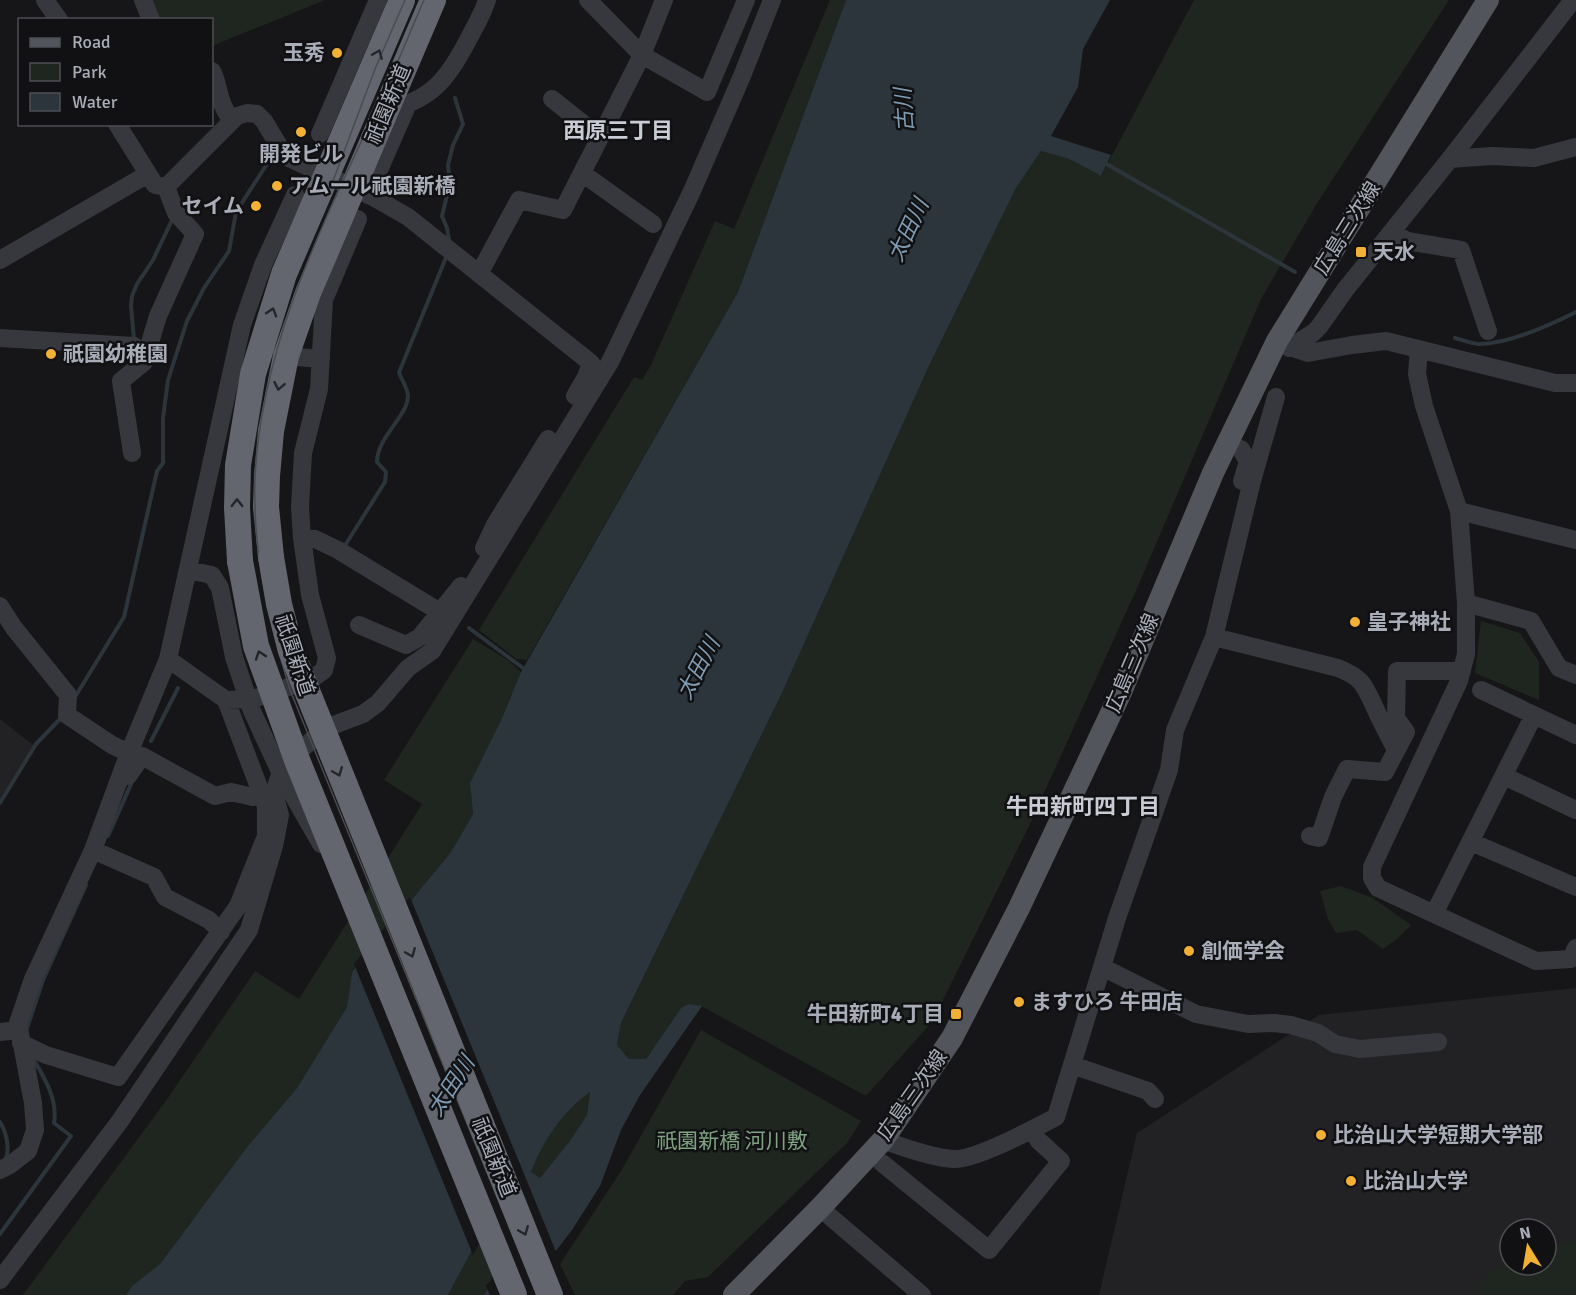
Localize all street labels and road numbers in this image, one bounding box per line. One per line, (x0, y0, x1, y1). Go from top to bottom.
street label: 祇園新道 (360, 60, 416, 148)
street label: 広島三次線 (1308, 177, 1386, 279)
street label: 広島三次線 (1100, 610, 1164, 716)
street label: 祇園新道 (270, 611, 320, 699)
street label: 広島三次線 (871, 1045, 953, 1145)
street label: 祇園新道 (466, 1113, 522, 1201)

